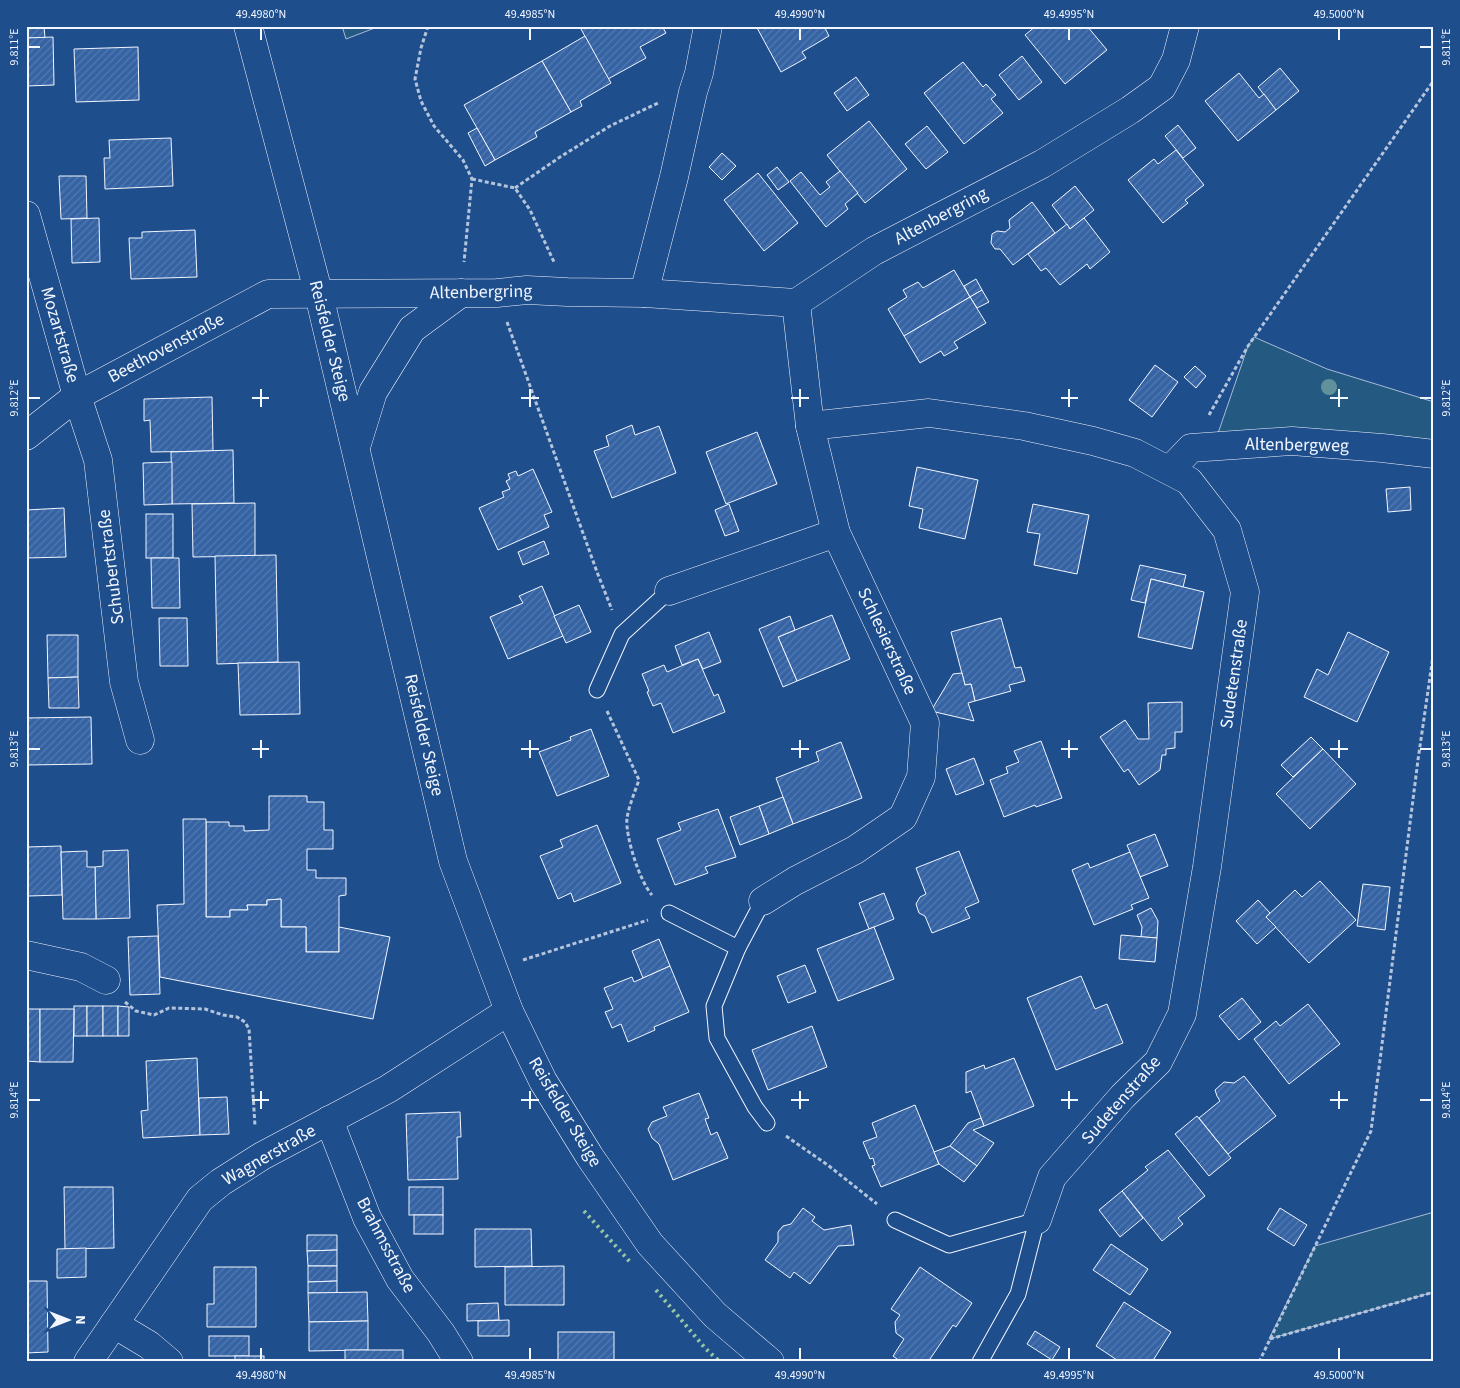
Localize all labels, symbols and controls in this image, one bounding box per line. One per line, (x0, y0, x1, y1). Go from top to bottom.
text: 49.4980°N (236, 6, 286, 23)
text: 49.4985°N (505, 6, 555, 23)
text: 49.4990°N (775, 6, 825, 23)
text: 49.4995°N (1044, 6, 1094, 23)
text: 49.5000°N (1314, 6, 1364, 23)
text: 9.811°E (6, 28, 23, 66)
text: 9.811°E (1438, 28, 1455, 66)
street label: Altenbergring (890, 181, 992, 251)
street label: Reisfelder Steige (303, 278, 357, 404)
street label: Altenbergring (429, 279, 533, 305)
street label: Mozartstraße (34, 284, 86, 386)
street label: Beethovenstraße (103, 307, 229, 389)
text: 9.812°E (6, 379, 23, 417)
text: 9.812°E (1438, 379, 1455, 417)
street label: Altenbergweg (1245, 432, 1349, 458)
street label: Schubertstraße (92, 508, 130, 626)
street label: Schlesierstraße (851, 583, 923, 699)
street label: Sudetenstraße (1214, 618, 1254, 730)
street label: Reisfelder Steige (398, 672, 450, 799)
text: 9.813°E (6, 730, 23, 768)
text: 9.813°E (1438, 730, 1455, 768)
street label: Sudetenstraße (1075, 1050, 1167, 1150)
street label: Reisfelder Steige (522, 1052, 608, 1172)
text: 9.814°E (6, 1081, 23, 1119)
text: 9.814°E (1438, 1081, 1455, 1119)
street label: Wagnerstraße (218, 1118, 321, 1192)
street label: Brahmsstraße (350, 1193, 422, 1297)
north arrow (42, 1296, 92, 1346)
text: N (70, 1315, 90, 1325)
text: 49.4980°N (236, 1367, 286, 1384)
text: 49.4985°N (505, 1367, 555, 1384)
text: 49.4990°N (775, 1367, 825, 1384)
text: 49.4995°N (1044, 1367, 1094, 1384)
text: 49.5000°N (1314, 1367, 1364, 1384)

